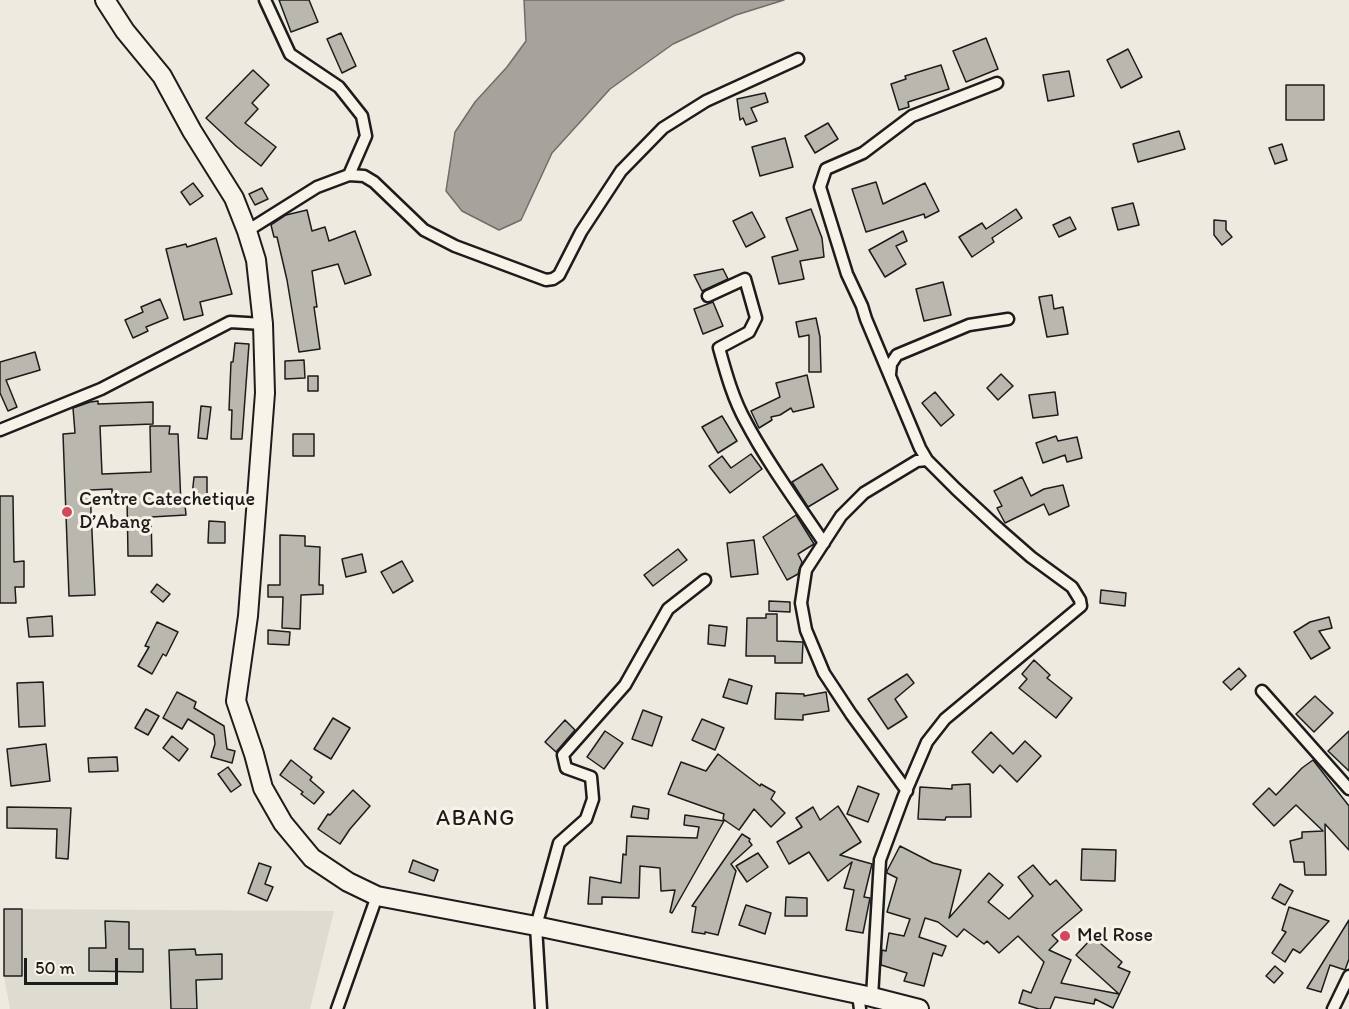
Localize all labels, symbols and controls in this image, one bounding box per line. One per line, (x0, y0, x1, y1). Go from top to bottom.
place label: Centre Catechetique D’Abang (79, 488, 255, 535)
marker: Centre Catechetique D’Abang (60, 505, 74, 519)
district label: ABANG (436, 806, 516, 832)
place label: Mel Rose (1077, 924, 1153, 948)
marker: Mel Rose (1058, 929, 1072, 943)
scale bar (27, 946, 122, 984)
text: 50 m (35, 957, 75, 979)

